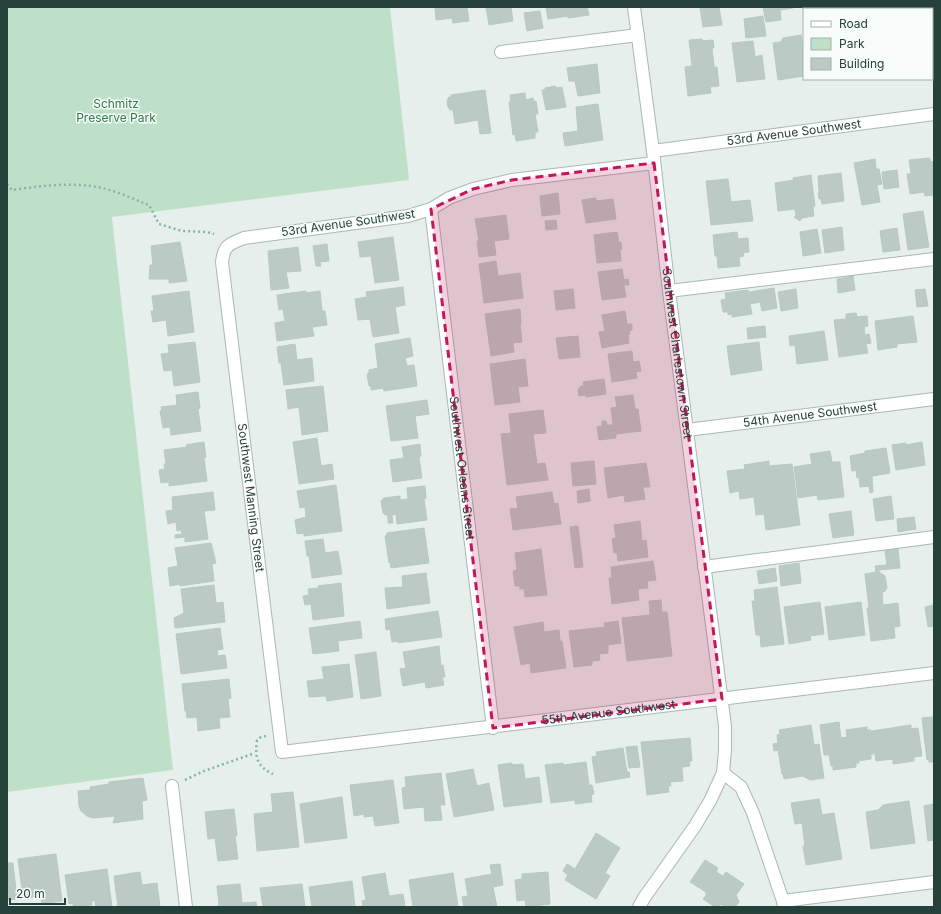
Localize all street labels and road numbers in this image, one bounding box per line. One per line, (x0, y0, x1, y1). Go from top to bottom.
street label: 53rd Avenue Southwest (726, 116, 862, 148)
street label: 53rd Avenue Southwest (280, 206, 416, 239)
street label: Southwest Charlestown Street (659, 267, 696, 440)
street label: Southwest Orleans Street (446, 395, 478, 541)
street label: 54th Avenue Southwest (742, 398, 878, 430)
street label: Southwest Manning Street (235, 422, 268, 573)
street label: 55th Avenue Southwest (541, 696, 676, 728)

